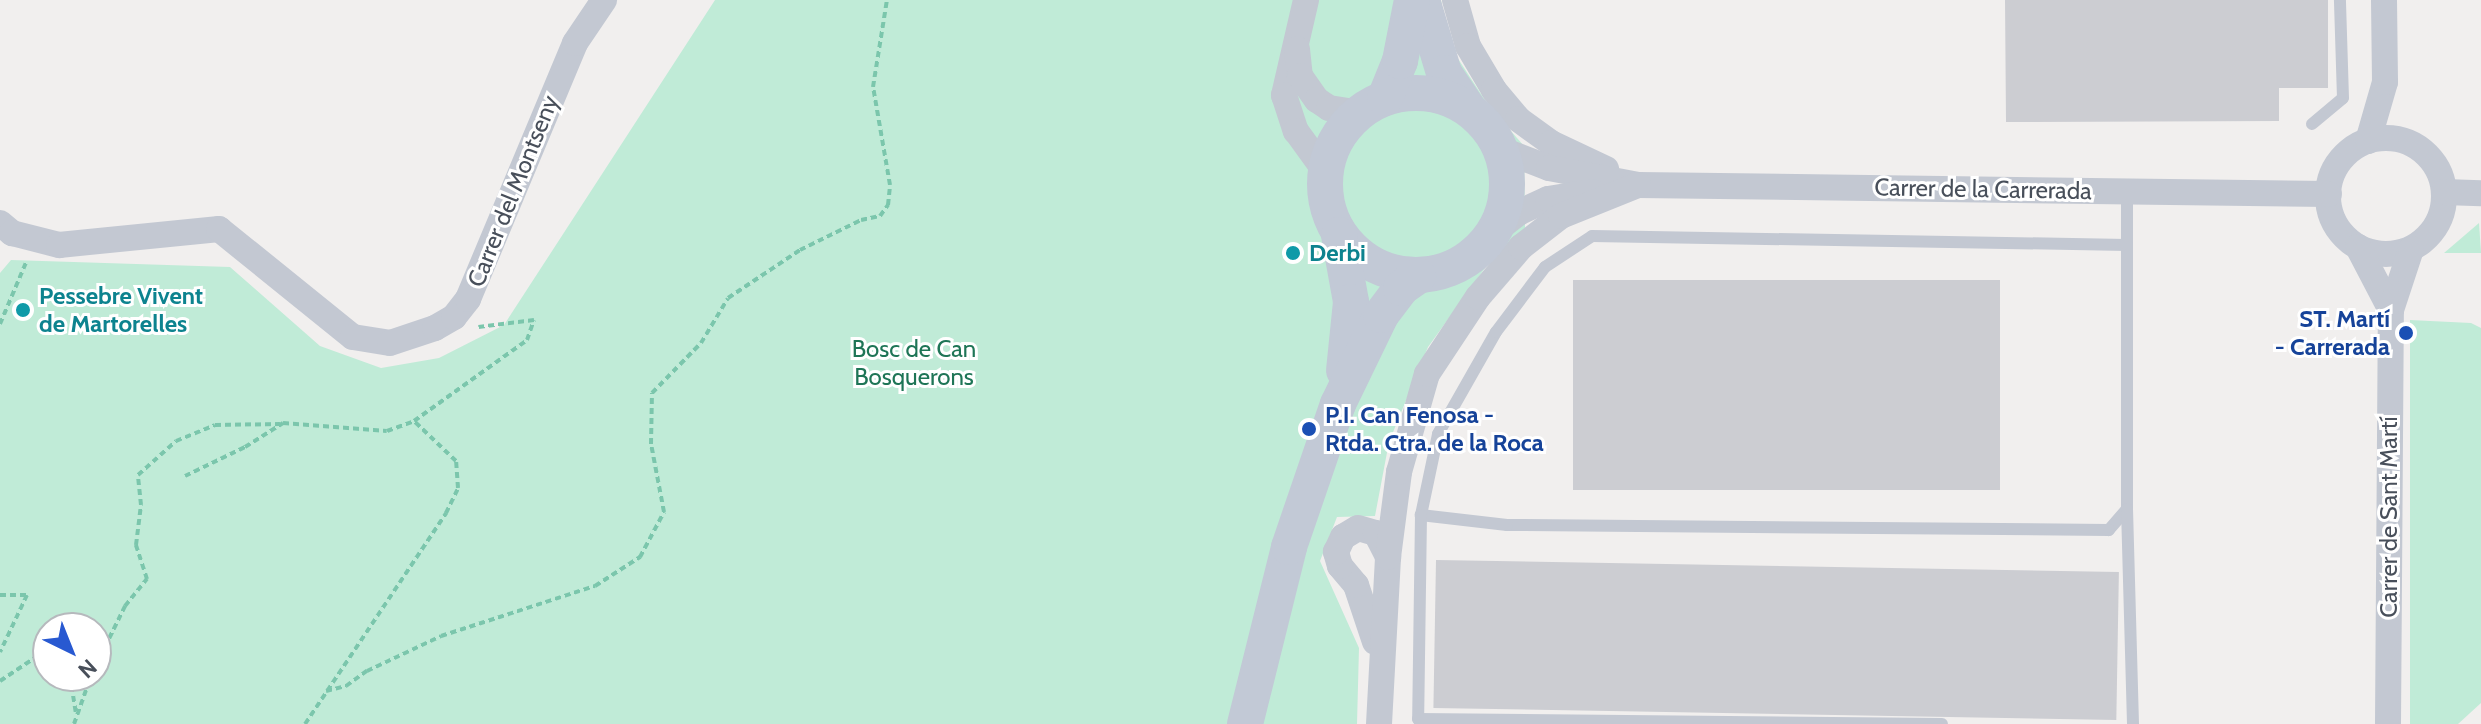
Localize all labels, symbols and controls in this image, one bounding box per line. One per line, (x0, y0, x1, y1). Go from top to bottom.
street label: Carrer del Montseny (461, 91, 565, 291)
street label: Carrer de la Carrerada (1874, 173, 2092, 205)
place label: Derbi (1309, 239, 1366, 267)
marker: Derbi (1284, 244, 1302, 262)
place label: Pessebre Vivent de Martorelles (39, 282, 203, 338)
marker: Pessebre Vivent de Martorelles (14, 301, 32, 319)
place label: ST. Martí - Carrerada (2275, 305, 2390, 361)
marker: ST. Martí - Carrerada (2397, 324, 2415, 342)
park label: Bosc de Can Bosquerons (852, 335, 976, 391)
place label: P.I. Can Fenosa - Rtda. Ctra. de la Roca (1325, 401, 1544, 457)
street label: Carrer de Sant Martí (2375, 416, 2403, 618)
marker: P.I. Can Fenosa - Rtda. Ctra. de la Roca (1300, 420, 1318, 438)
north arrow (32, 612, 112, 692)
text: N (72, 653, 102, 684)

